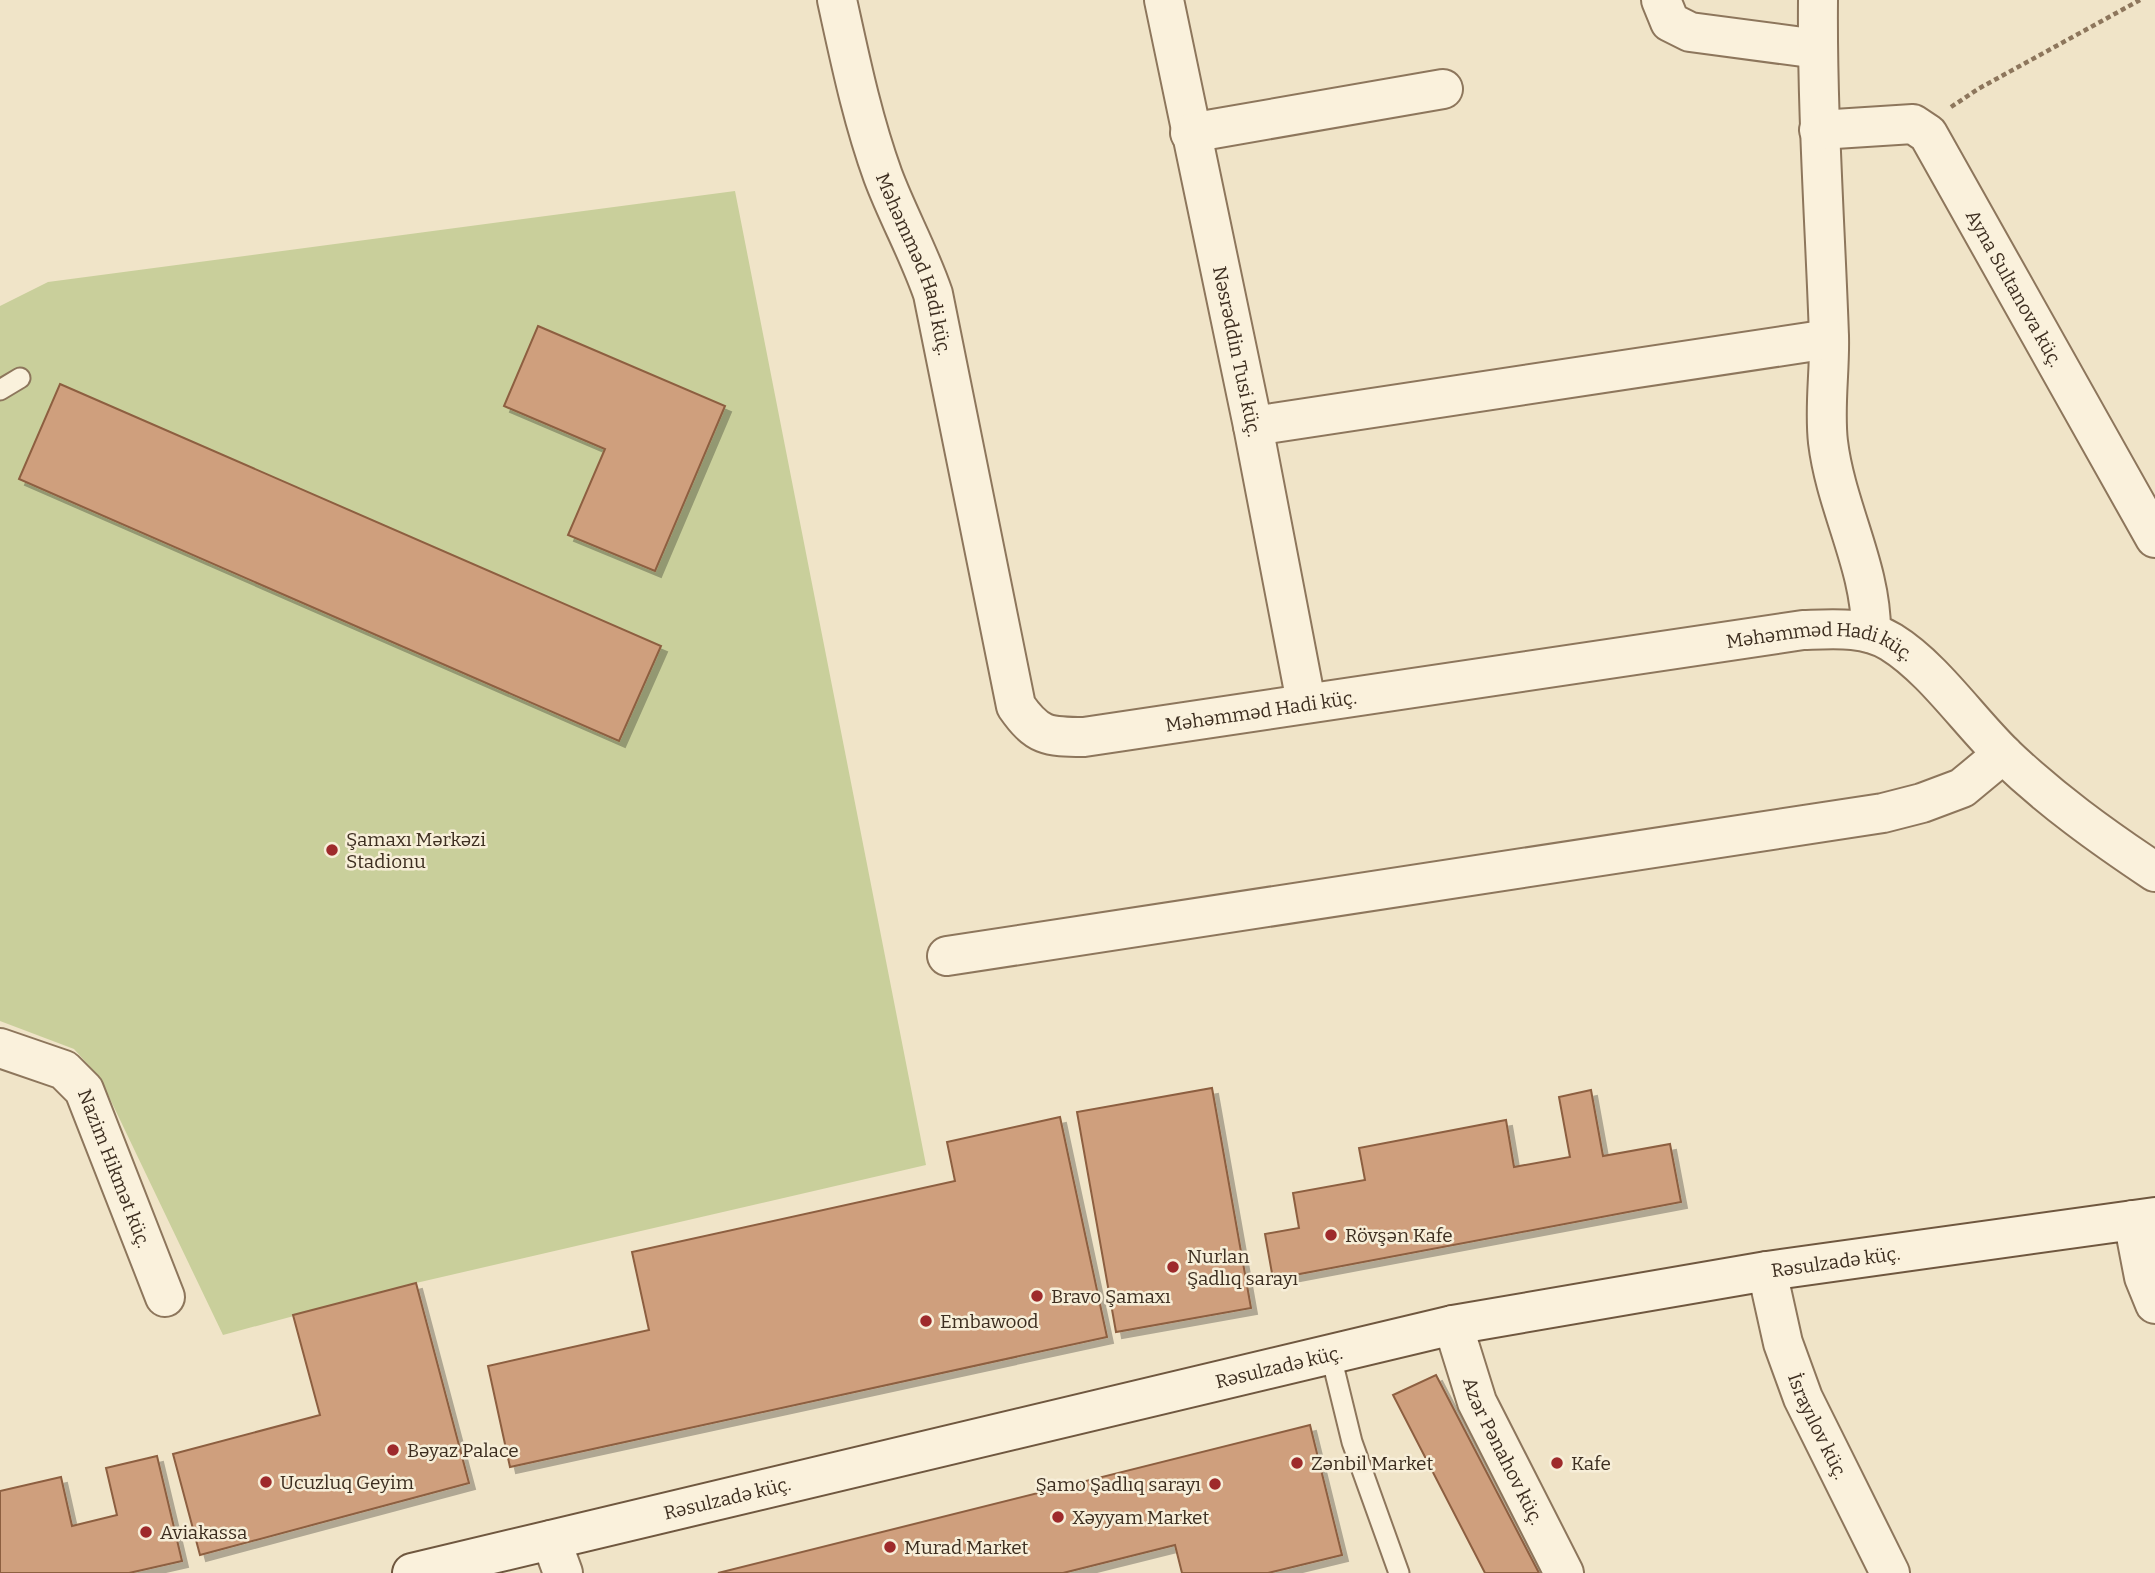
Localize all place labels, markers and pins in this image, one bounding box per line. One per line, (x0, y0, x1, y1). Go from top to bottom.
place label: Şamaxı Mərkəzi Stadionu (346, 828, 486, 873)
marker: Şamaxı Mərkəzi Stadionu (324, 842, 340, 858)
place label: Rövşən Kafe (1345, 1224, 1453, 1247)
marker: Rövşən Kafe (1323, 1227, 1339, 1243)
place label: Nurlan Şadlıq sarayı (1187, 1245, 1299, 1290)
marker: Nurlan Şadlıq sarayı (1165, 1259, 1181, 1275)
place label: Bravo Şamaxı (1051, 1285, 1171, 1308)
marker: Bravo Şamaxı (1029, 1288, 1045, 1304)
place label: Embawood (940, 1310, 1039, 1333)
marker: Embawood (918, 1313, 934, 1329)
place label: Bəyaz Palace (407, 1439, 519, 1462)
marker: Bəyaz Palace (385, 1442, 401, 1458)
place label: Zənbil Market (1311, 1452, 1433, 1475)
place label: Kafe (1571, 1452, 1611, 1475)
marker: Zənbil Market (1289, 1455, 1305, 1471)
marker: Kafe (1549, 1455, 1565, 1471)
place label: Ucuzluq Geyim (280, 1471, 414, 1494)
place label: Şamo Şadlıq sarayı (1036, 1473, 1201, 1496)
marker: Ucuzluq Geyim (258, 1474, 274, 1490)
marker: Şamo Şadlıq sarayı (1207, 1476, 1223, 1492)
place label: Xəyyam Market (1072, 1506, 1209, 1529)
marker: Xəyyam Market (1050, 1509, 1066, 1525)
place label: Aviakassa (160, 1521, 248, 1544)
marker: Aviakassa (138, 1524, 154, 1540)
place label: Murad Market (904, 1536, 1029, 1559)
marker: Murad Market (882, 1539, 898, 1555)

